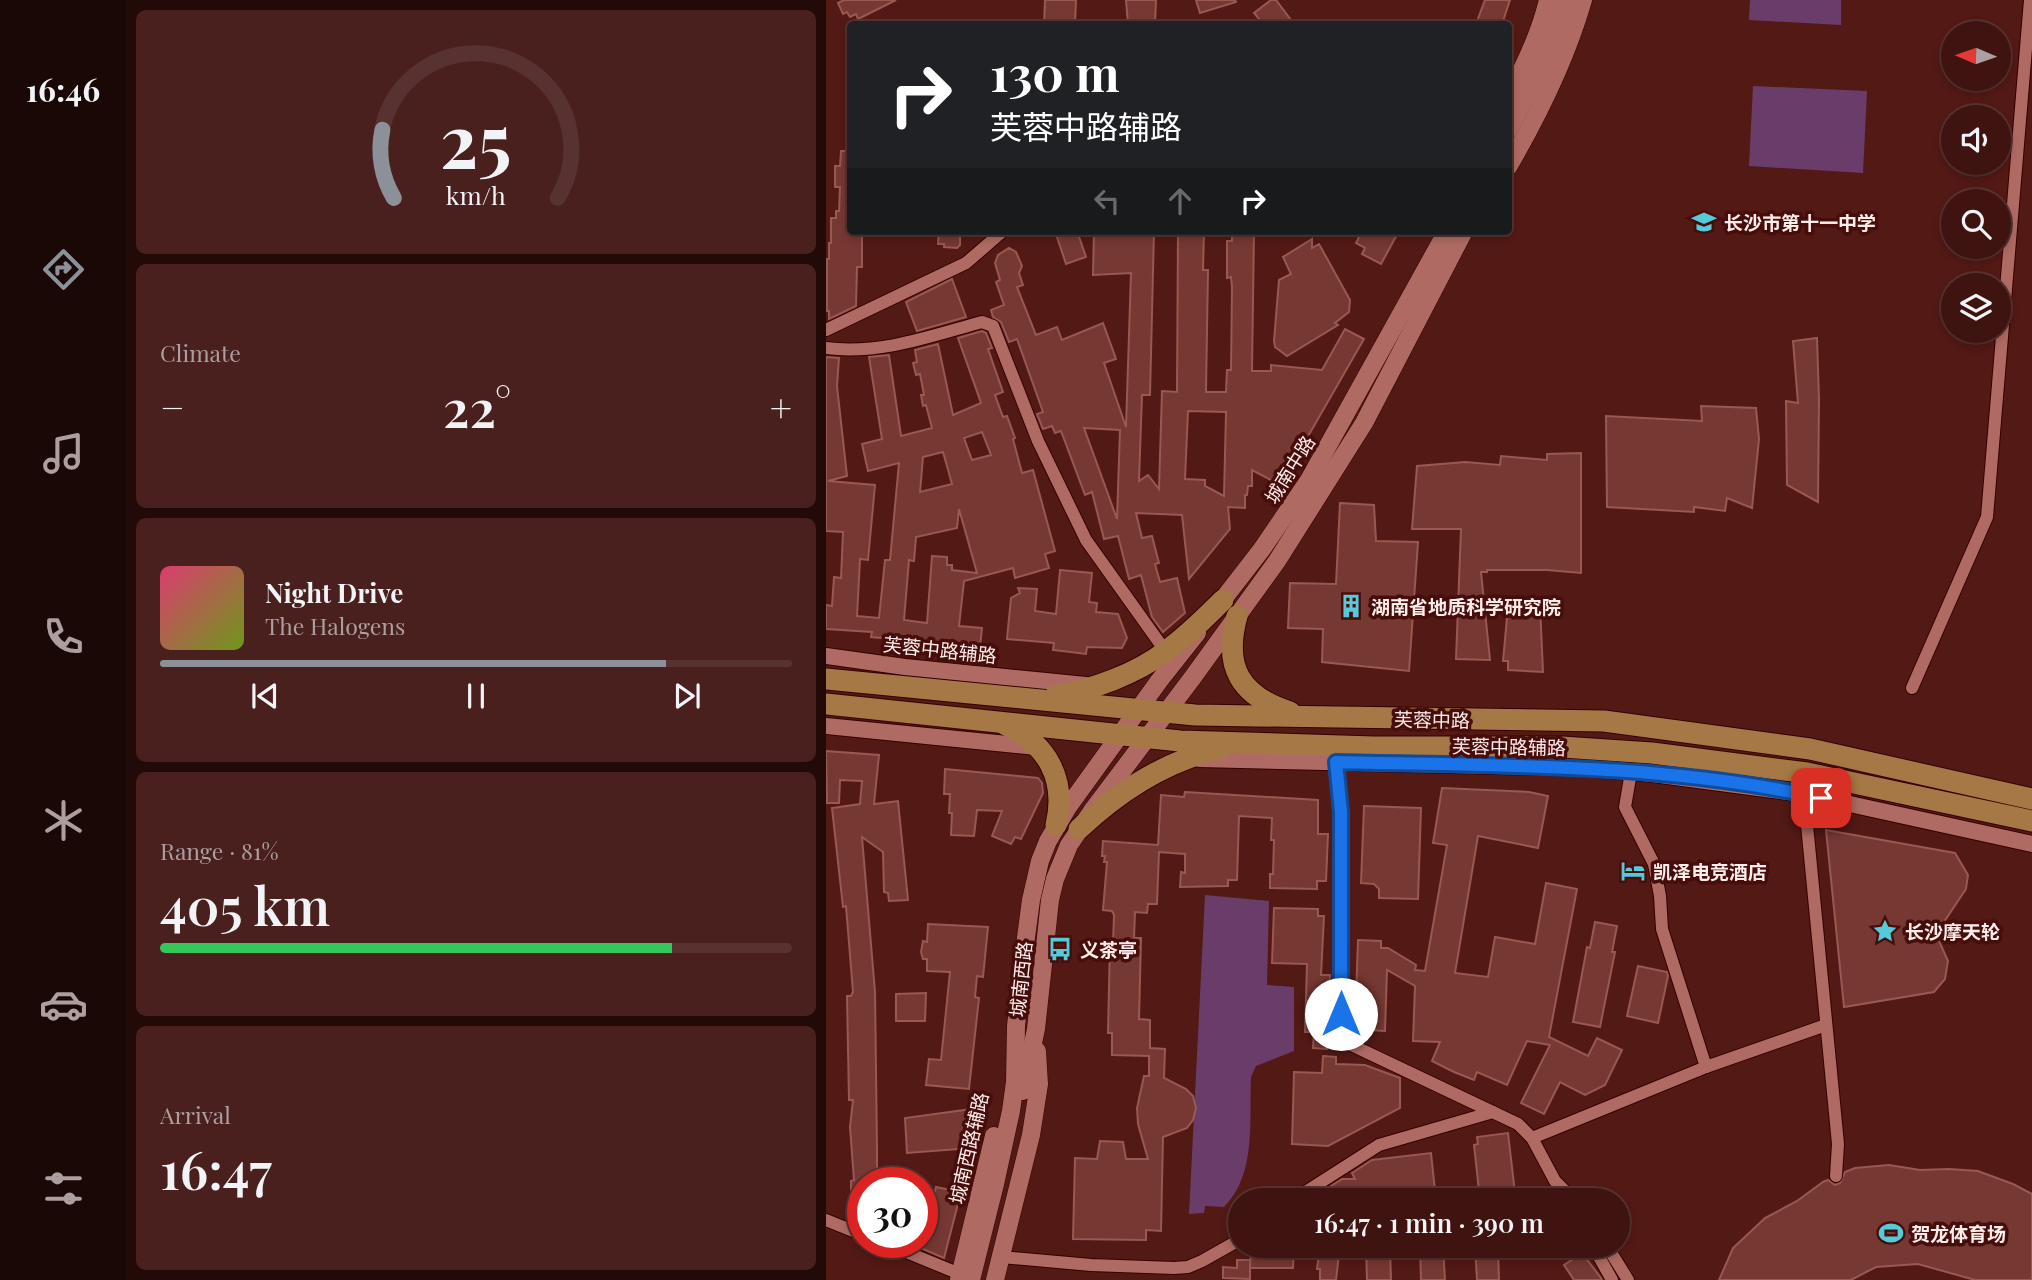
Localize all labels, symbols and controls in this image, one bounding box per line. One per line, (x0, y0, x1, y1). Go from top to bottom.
north arrow (1941, 21, 2011, 91)
map controls (1941, 21, 2011, 343)
text: 130 m (990, 39, 1120, 104)
icon: right (875, 49, 966, 140)
text: 16:46 (26, 67, 100, 110)
text: 25 (440, 89, 512, 186)
text: 芙蓉中路辅路 (990, 104, 1182, 147)
button: sound (1941, 105, 2011, 175)
text: km/h (446, 178, 506, 211)
icon: left (1088, 182, 1126, 220)
icon: ahead (1161, 182, 1199, 220)
icon: right (1234, 182, 1272, 220)
button: search (1941, 189, 2011, 259)
school or university icon: 长沙市第十一中学 (1690, 208, 1718, 236)
place label: 长沙市第十一中学 (1724, 209, 1876, 235)
icon: directions (39, 245, 88, 294)
button: layers (1941, 273, 2011, 343)
text: Climate (160, 337, 241, 368)
text: 22° (443, 372, 511, 441)
text: − (160, 381, 185, 432)
text: + (770, 381, 792, 432)
icon: music (39, 429, 88, 478)
street label: 城南中路 (1258, 430, 1320, 508)
text: Night Drive (265, 575, 403, 610)
building icon: 湖南省地质科学研究院 (1337, 592, 1365, 620)
place label: 湖南省地质科学研究院 (1371, 593, 1561, 619)
text: The Halogens (265, 610, 405, 641)
icon: phone (39, 612, 88, 661)
street label: 芙蓉中路辅路 (882, 630, 998, 668)
icon: previous (246, 677, 284, 715)
icon: pause (457, 677, 495, 715)
icon: next (668, 677, 706, 715)
street label: 芙蓉中路 (1394, 705, 1470, 733)
street label: 芙蓉中路辅路 (1452, 732, 1566, 760)
pin (1791, 768, 1851, 828)
icon: arrive (1802, 779, 1840, 817)
icon: climate (39, 796, 88, 845)
text: Range · 81% (160, 835, 278, 866)
hotel icon: 凯泽电竞酒店 (1619, 857, 1647, 885)
place label: 凯泽电竞酒店 (1653, 858, 1767, 884)
text: 405 km (160, 870, 330, 939)
place icon: 长沙摩天轮 (1871, 917, 1899, 945)
place label: 长沙摩天轮 (1905, 918, 2000, 944)
bus stop icon: 义茶亭 (1046, 935, 1074, 963)
place label: 义茶亭 (1080, 936, 1137, 962)
street label: 城南西路 (1003, 940, 1037, 1018)
position arrow (1304, 977, 1378, 1051)
icon: car (39, 980, 88, 1029)
street label: 城南西路辅路 (943, 1090, 993, 1206)
text: Arrival (160, 1099, 231, 1130)
text: 16:47 (160, 1134, 272, 1203)
icon: filters (39, 1164, 88, 1213)
speed limit sign: 30 (847, 1167, 938, 1258)
text: 16:47 · 1 min · 390 m (1314, 1205, 1544, 1240)
sports icon: 贺龙体育场 (1877, 1219, 1905, 1247)
place label: 贺龙体育场 (1911, 1220, 2006, 1246)

